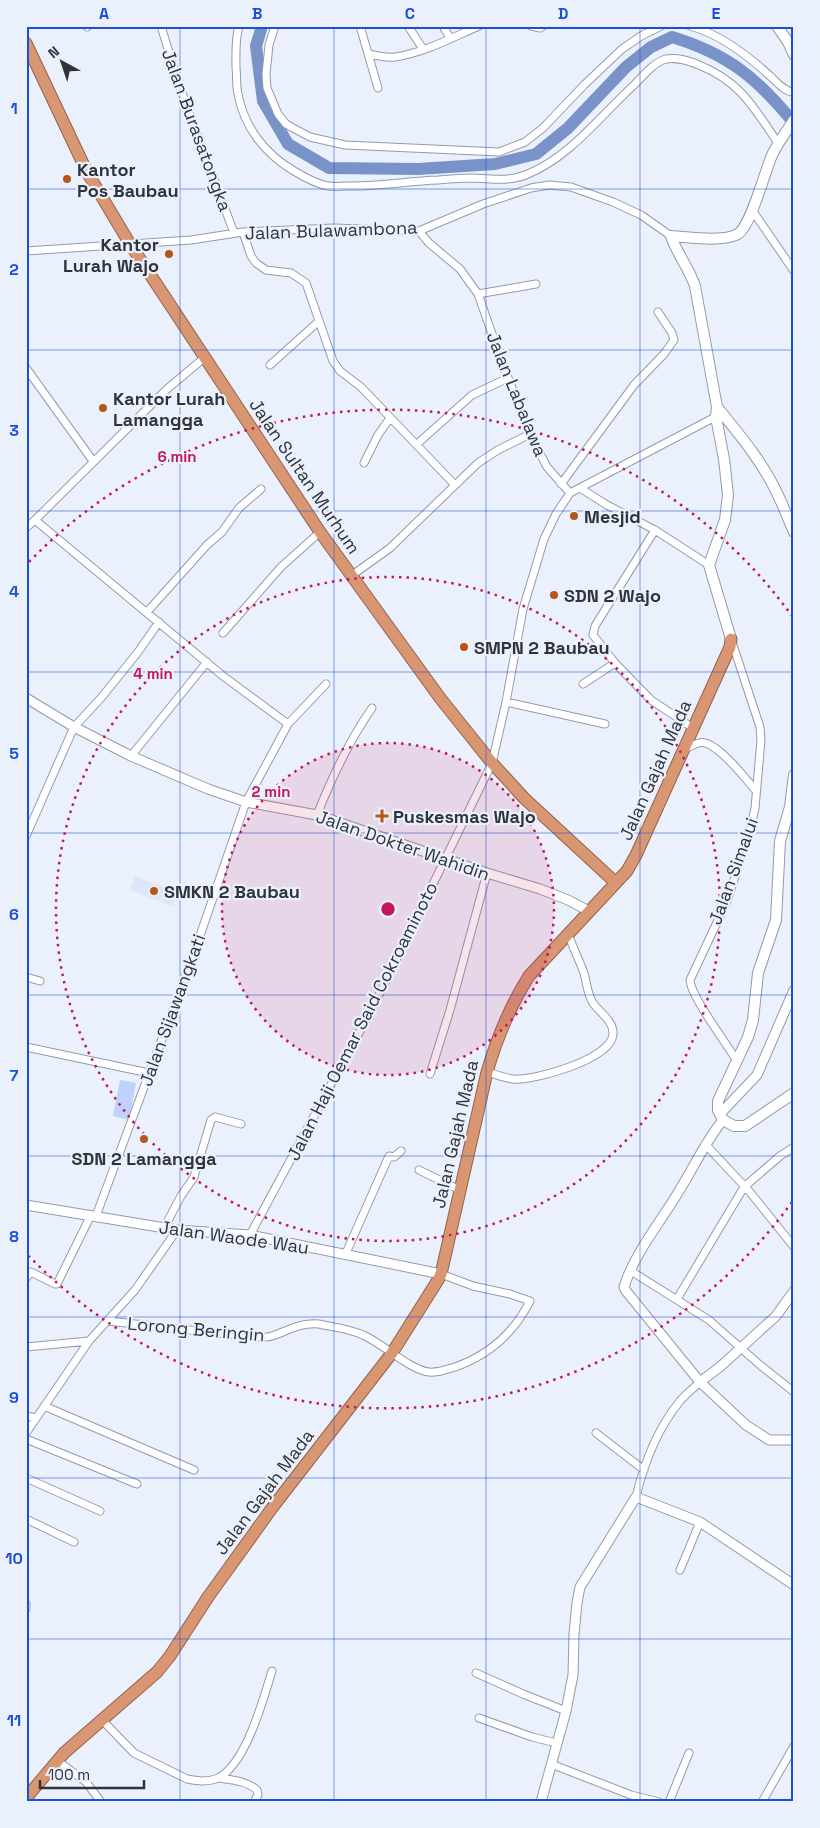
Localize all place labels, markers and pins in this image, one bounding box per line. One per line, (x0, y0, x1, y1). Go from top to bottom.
place label: Kantor Pos Baubau (77, 158, 179, 202)
marker: Kantor Pos Baubau (61, 173, 73, 185)
place label: Kantor Lurah Wajo (63, 233, 159, 277)
marker: Kantor Lurah Wajo (163, 248, 175, 260)
place label: Kantor Lurah Lamangga (113, 387, 225, 431)
marker: Kantor Lurah Lamangga (97, 402, 109, 414)
place label: Mesjid (584, 505, 641, 528)
marker: Mesjid (568, 510, 580, 522)
place label: SDN 2 Wajo (564, 584, 661, 607)
marker: SDN 2 Wajo (548, 589, 560, 601)
place label: SMPN 2 Baubau (474, 636, 609, 659)
marker: SMPN 2 Baubau (458, 641, 470, 653)
place label: Puskesmas Wajo (393, 805, 536, 828)
marker: Puskesmas Wajo (375, 809, 389, 823)
place label: SMKN 2 Baubau (164, 880, 300, 903)
marker: SMKN 2 Baubau (148, 885, 160, 897)
centre of rings (379, 900, 397, 918)
marker: SDN 2 Lamangga (138, 1133, 150, 1145)
place label: SDN 2 Lamangga (71, 1147, 217, 1170)

